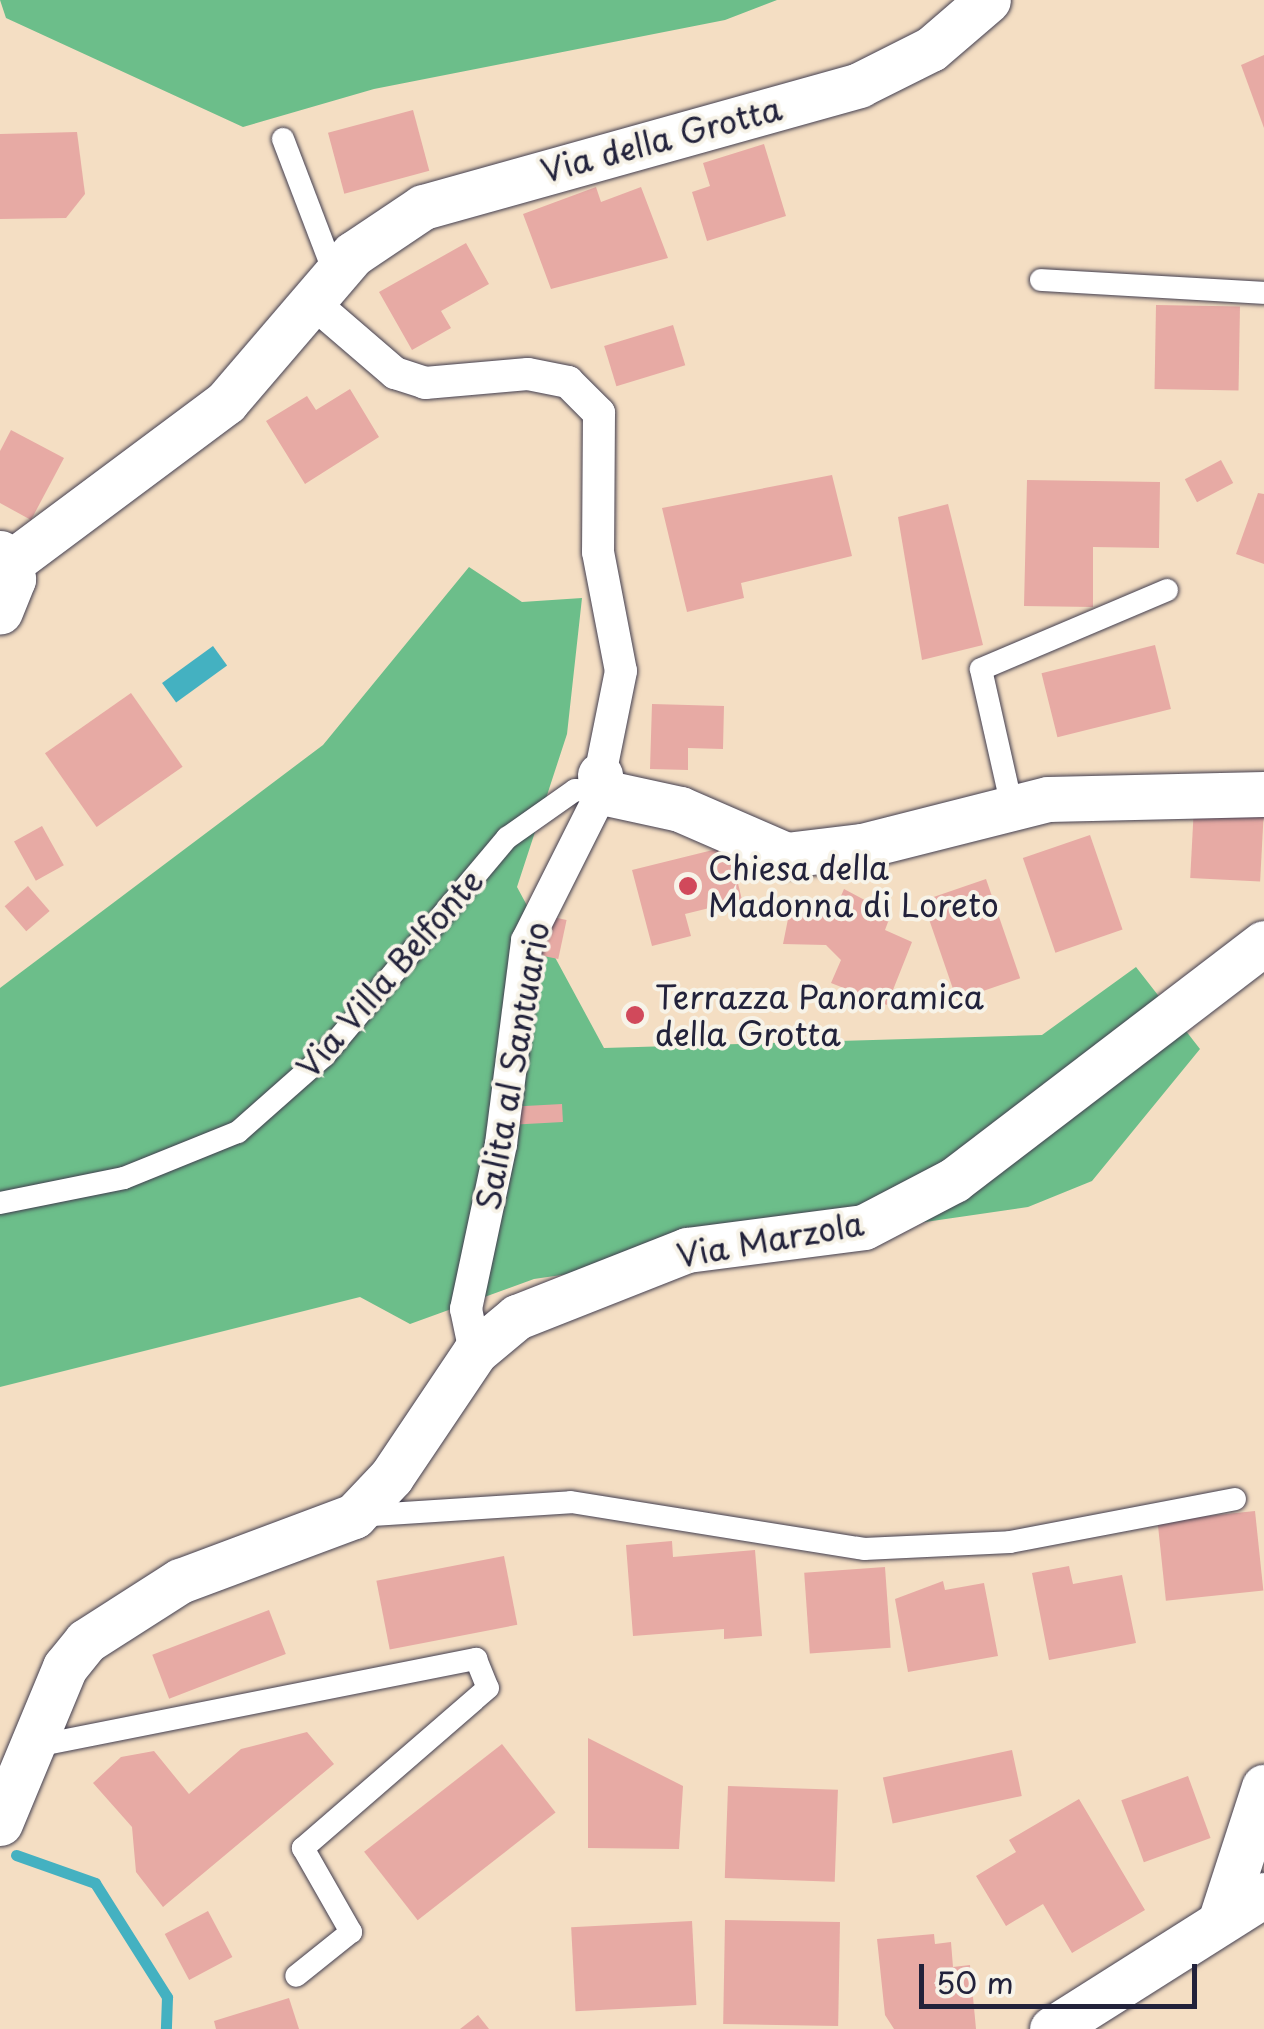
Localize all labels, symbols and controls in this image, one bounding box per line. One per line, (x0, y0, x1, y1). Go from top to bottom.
street label: Via della Grotta (538, 89, 784, 189)
place label: Chiesa della Madonna di Loreto (708, 849, 997, 924)
street label: Via Villa Belfonte (288, 861, 490, 1085)
marker: Chiesa della Madonna di Loreto (677, 875, 699, 897)
street label: Salita al Santuario (468, 918, 556, 1214)
place label: Terrazza Panoramica della Grotta (655, 978, 984, 1053)
marker: Terrazza Panoramica della Grotta (624, 1004, 646, 1026)
street label: Via Marzola (674, 1204, 866, 1274)
scale bar (924, 1944, 1202, 2006)
text: 50 m (936, 1959, 1014, 2004)

